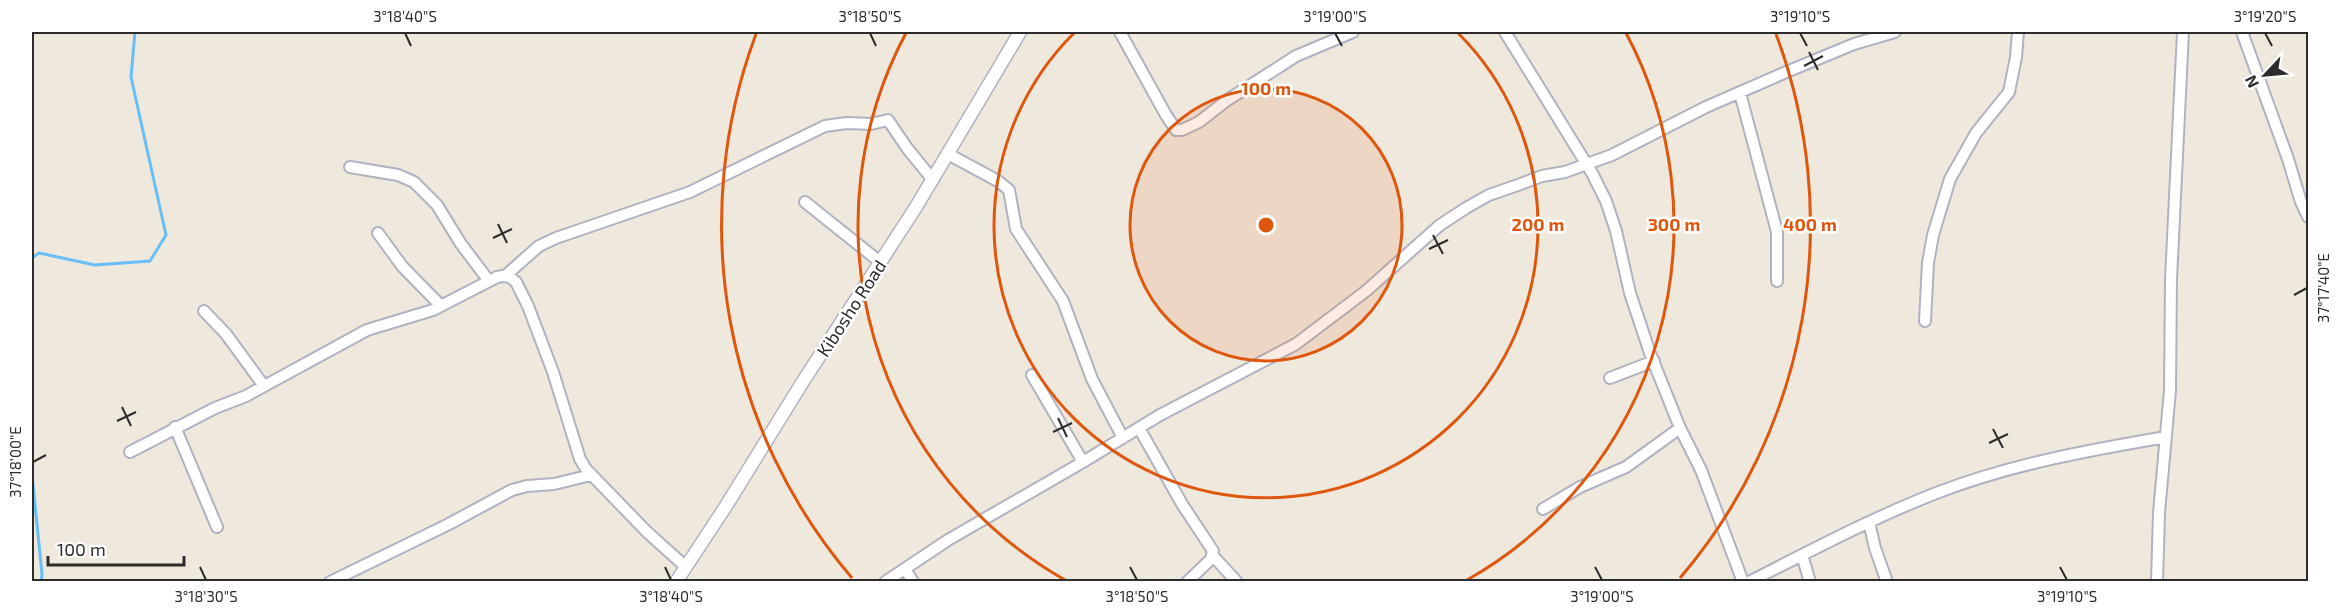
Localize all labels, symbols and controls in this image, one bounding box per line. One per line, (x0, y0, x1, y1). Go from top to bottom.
text: 3°18'40"S (373, 7, 437, 25)
text: 3°18'50"S (839, 7, 901, 25)
text: 3°19'00"S (1303, 7, 1367, 25)
text: 3°19'10"S (1770, 7, 1830, 25)
text: 3°19'20"S (2234, 7, 2296, 25)
north arrow (2235, 45, 2295, 105)
text: N (2240, 72, 2262, 91)
text: 100 m (1241, 77, 1291, 99)
text: 200 m (1512, 213, 1564, 235)
text: 300 m (1648, 213, 1700, 235)
text: 400 m (1783, 213, 1837, 235)
centre of rings (1256, 215, 1276, 235)
text: 37°17'40"E (2314, 253, 2332, 323)
street label: Kibosho Road (812, 256, 890, 360)
text: 37°18'00"E (6, 426, 24, 498)
scale bar (48, 529, 184, 567)
text: 100 m (57, 538, 106, 560)
text: 3°18'30"S (174, 587, 238, 605)
text: 3°18'40"S (639, 587, 703, 605)
text: 3°18'50"S (1106, 587, 1168, 605)
text: 3°19'00"S (1570, 587, 1634, 605)
text: 3°19'10"S (2037, 587, 2097, 605)

